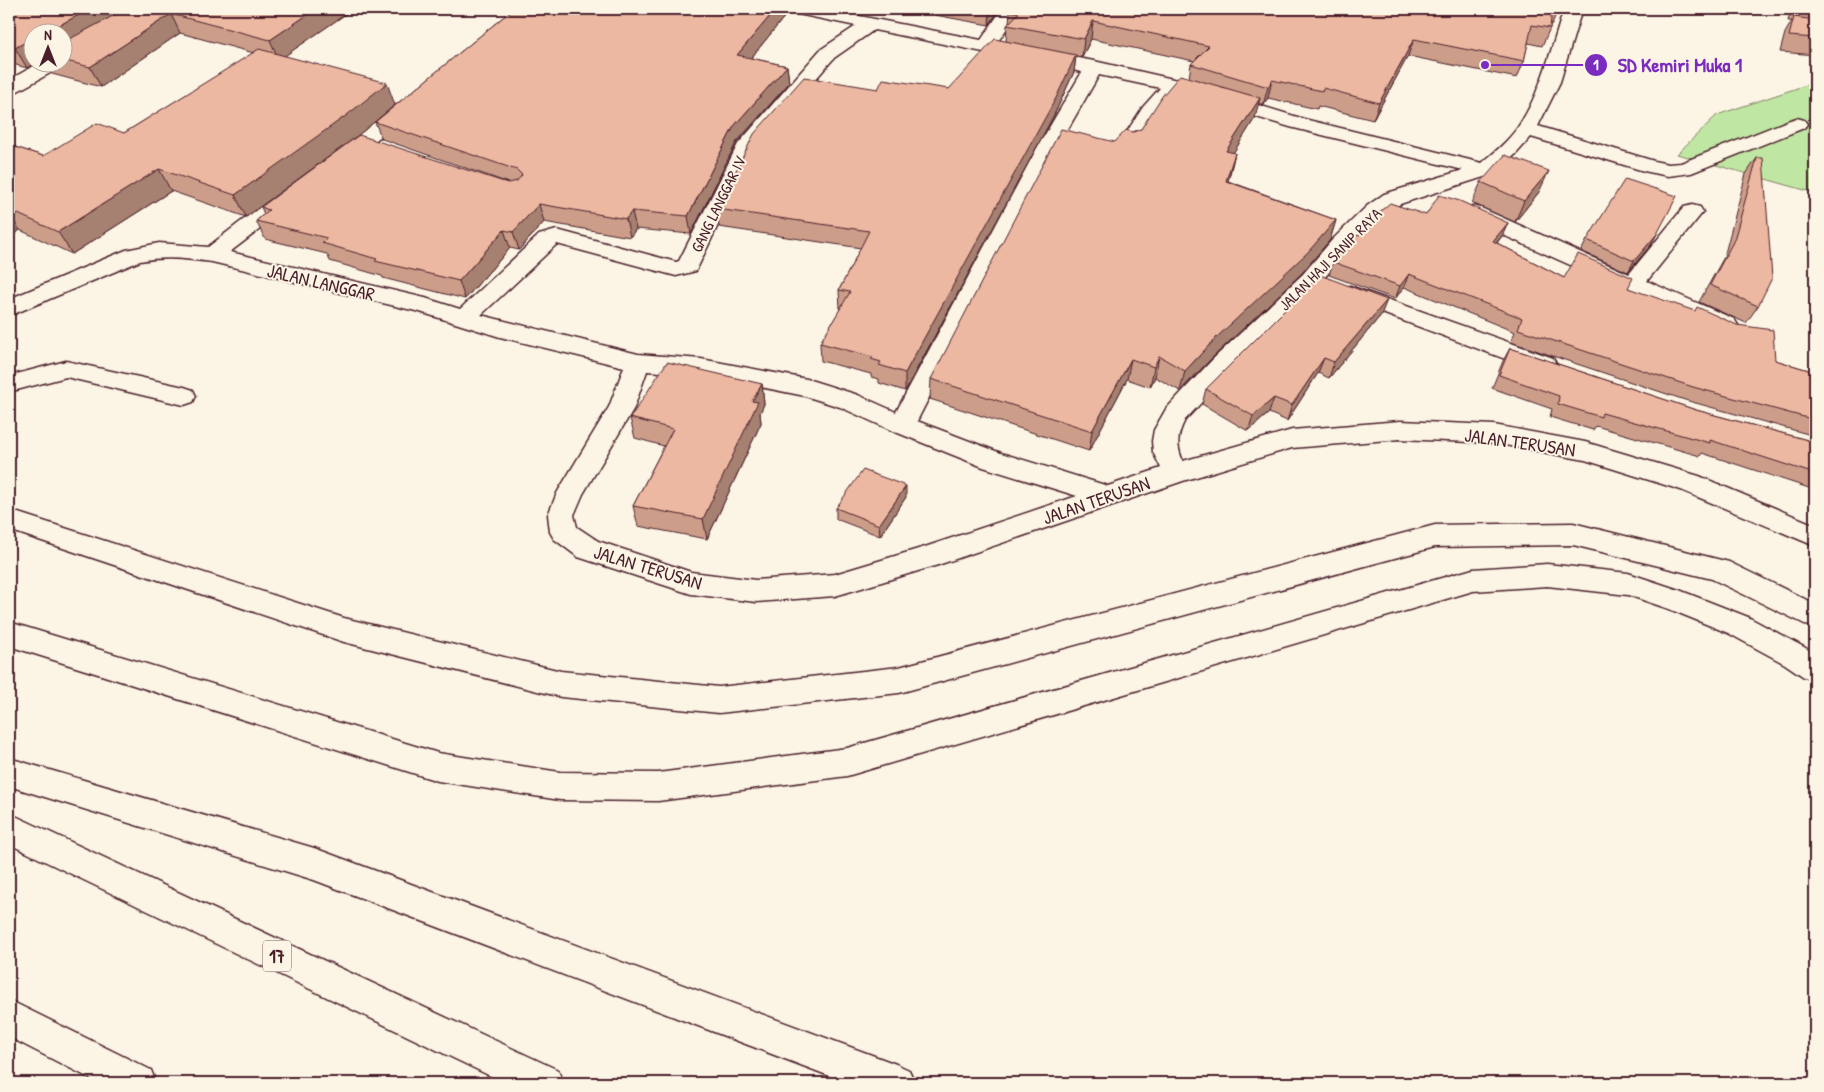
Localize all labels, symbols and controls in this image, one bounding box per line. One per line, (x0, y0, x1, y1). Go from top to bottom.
north arrow (22, 22, 72, 72)
text: N (44, 25, 52, 44)
callout: SD Kemiri Muka 1 (1583, 48, 1753, 83)
text: SD Kemiri Muka 1 (1618, 51, 1742, 78)
text: 1 (1593, 54, 1599, 75)
street label: GANG LANGGAR IV (685, 152, 751, 256)
street label: JALAN HAJI SANIP RAYA (1274, 203, 1386, 315)
street label: JALAN LANGGAR (265, 257, 378, 307)
street label: JALAN TERUSAN (1463, 421, 1577, 463)
street label: JALAN TERUSAN (1039, 470, 1153, 530)
street label: JALAN TERUSAN (591, 538, 705, 596)
road number: 17 (263, 940, 291, 971)

